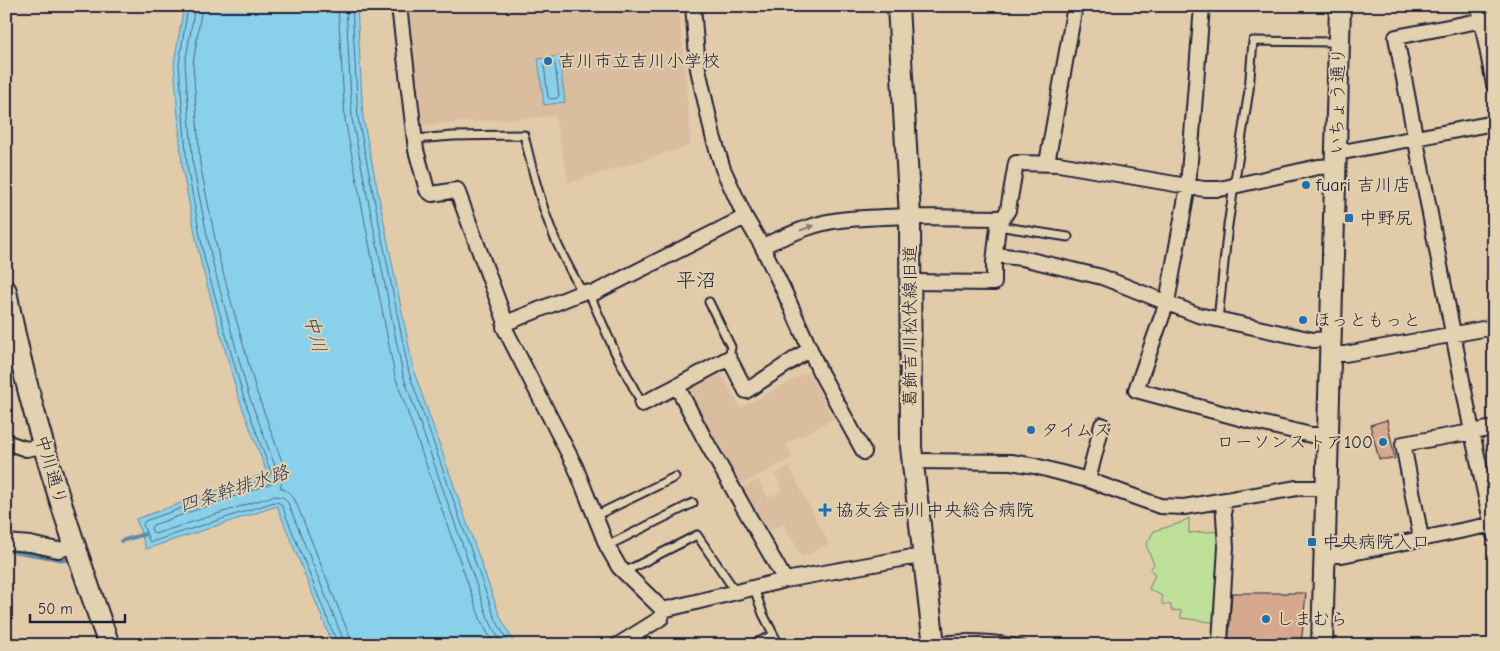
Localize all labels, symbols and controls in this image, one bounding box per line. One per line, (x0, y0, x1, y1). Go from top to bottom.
street label: いちょう通り (1327, 47, 1349, 155)
place label: 吉川市立吉川小学校 (558, 51, 720, 72)
marker: 吉川市立吉川小学校 (542, 55, 554, 67)
place label: fuari 吉川店 (1315, 175, 1411, 196)
marker: fuari 吉川店 (1300, 179, 1312, 191)
place label: 中野尻 (1359, 208, 1413, 229)
marker: 中野尻 (1343, 212, 1355, 224)
one-way arrow (800, 224, 815, 231)
street label: 葛飾吉川松伏線旧道 (900, 245, 921, 407)
district label: 平沼 (676, 269, 716, 292)
place label: ほっともっと (1313, 310, 1421, 331)
water label: 中川 (299, 313, 331, 355)
marker: ほっともっと (1297, 314, 1309, 326)
place label: タイムズ (1041, 420, 1112, 441)
marker: タイムズ (1025, 424, 1037, 436)
place label: ローソンストア100 (1217, 432, 1373, 453)
street label: 中川通り (31, 433, 71, 507)
marker: ローソンストア100 (1377, 436, 1389, 448)
water label: 四条幹排水路 (176, 461, 293, 517)
place label: 協友会吉川中央総合病院 (836, 500, 1034, 521)
marker: 協友会吉川中央総合病院 (818, 503, 832, 517)
place label: 中央病院入口 (1322, 532, 1430, 553)
marker: 中央病院入口 (1306, 536, 1318, 548)
scale bar (30, 591, 125, 623)
text: 50 m (38, 600, 73, 618)
place label: しまむら (1276, 609, 1348, 630)
marker: しまむら (1260, 613, 1272, 625)

